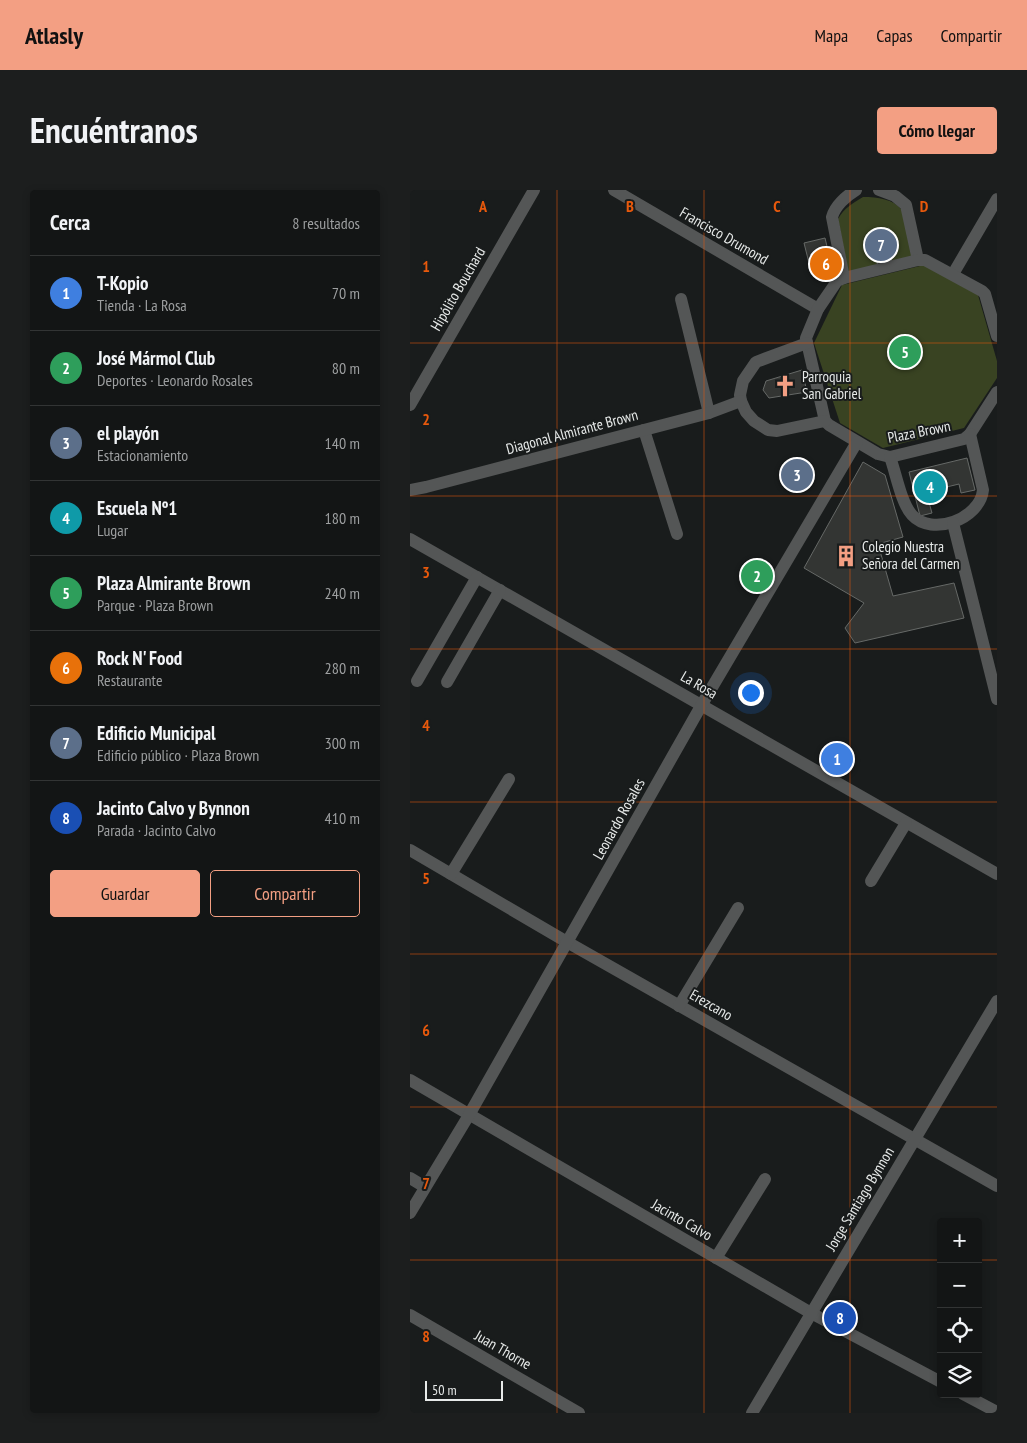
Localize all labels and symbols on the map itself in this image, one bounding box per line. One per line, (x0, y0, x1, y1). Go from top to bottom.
text: A (478, 196, 488, 216)
text: B (626, 196, 634, 216)
text: C (773, 196, 781, 216)
text: D (920, 196, 929, 216)
street label: Francisco Drumond (677, 203, 772, 269)
pin: 7 (865, 226, 897, 264)
street label: Hipólito Bouchard (426, 244, 489, 334)
pin: 6 (810, 245, 842, 283)
text: 1 (422, 256, 430, 276)
pin: 5 (889, 333, 921, 371)
place label: Parroquia San Gabriel (802, 367, 862, 403)
church icon: Parroquia San Gabriel (772, 373, 798, 399)
street label: Diagonal Almirante Brown (504, 405, 640, 458)
text: 2 (422, 409, 430, 429)
street label: Plaza Brown (886, 416, 952, 447)
pin: 3 (781, 456, 813, 494)
pin: 4 (914, 468, 946, 506)
place label: Colegio Nuestra Señora del Carmen (862, 537, 960, 573)
building icon: Colegio Nuestra Señora del Carmen (833, 543, 859, 569)
pin: 2 (741, 557, 773, 595)
text: 3 (422, 562, 430, 582)
street label: La Rosa (677, 666, 721, 703)
your location (738, 680, 764, 706)
text: 4 (422, 715, 430, 735)
pin: 1 (821, 740, 853, 778)
street label: Leonardo Rosales (588, 775, 649, 863)
text: 5 (422, 868, 430, 888)
street label: Erezcano (686, 985, 736, 1024)
text: 6 (422, 1020, 430, 1040)
street label: Jorge Santiago Bynnon (821, 1143, 898, 1255)
text: 7 (422, 1173, 430, 1193)
street label: Jacinto Calvo (648, 1194, 716, 1245)
pin: 8 (824, 1299, 856, 1337)
street label: Juan Thorne (471, 1325, 535, 1373)
text: 8 (422, 1326, 430, 1346)
scale bar (425, 1378, 502, 1401)

